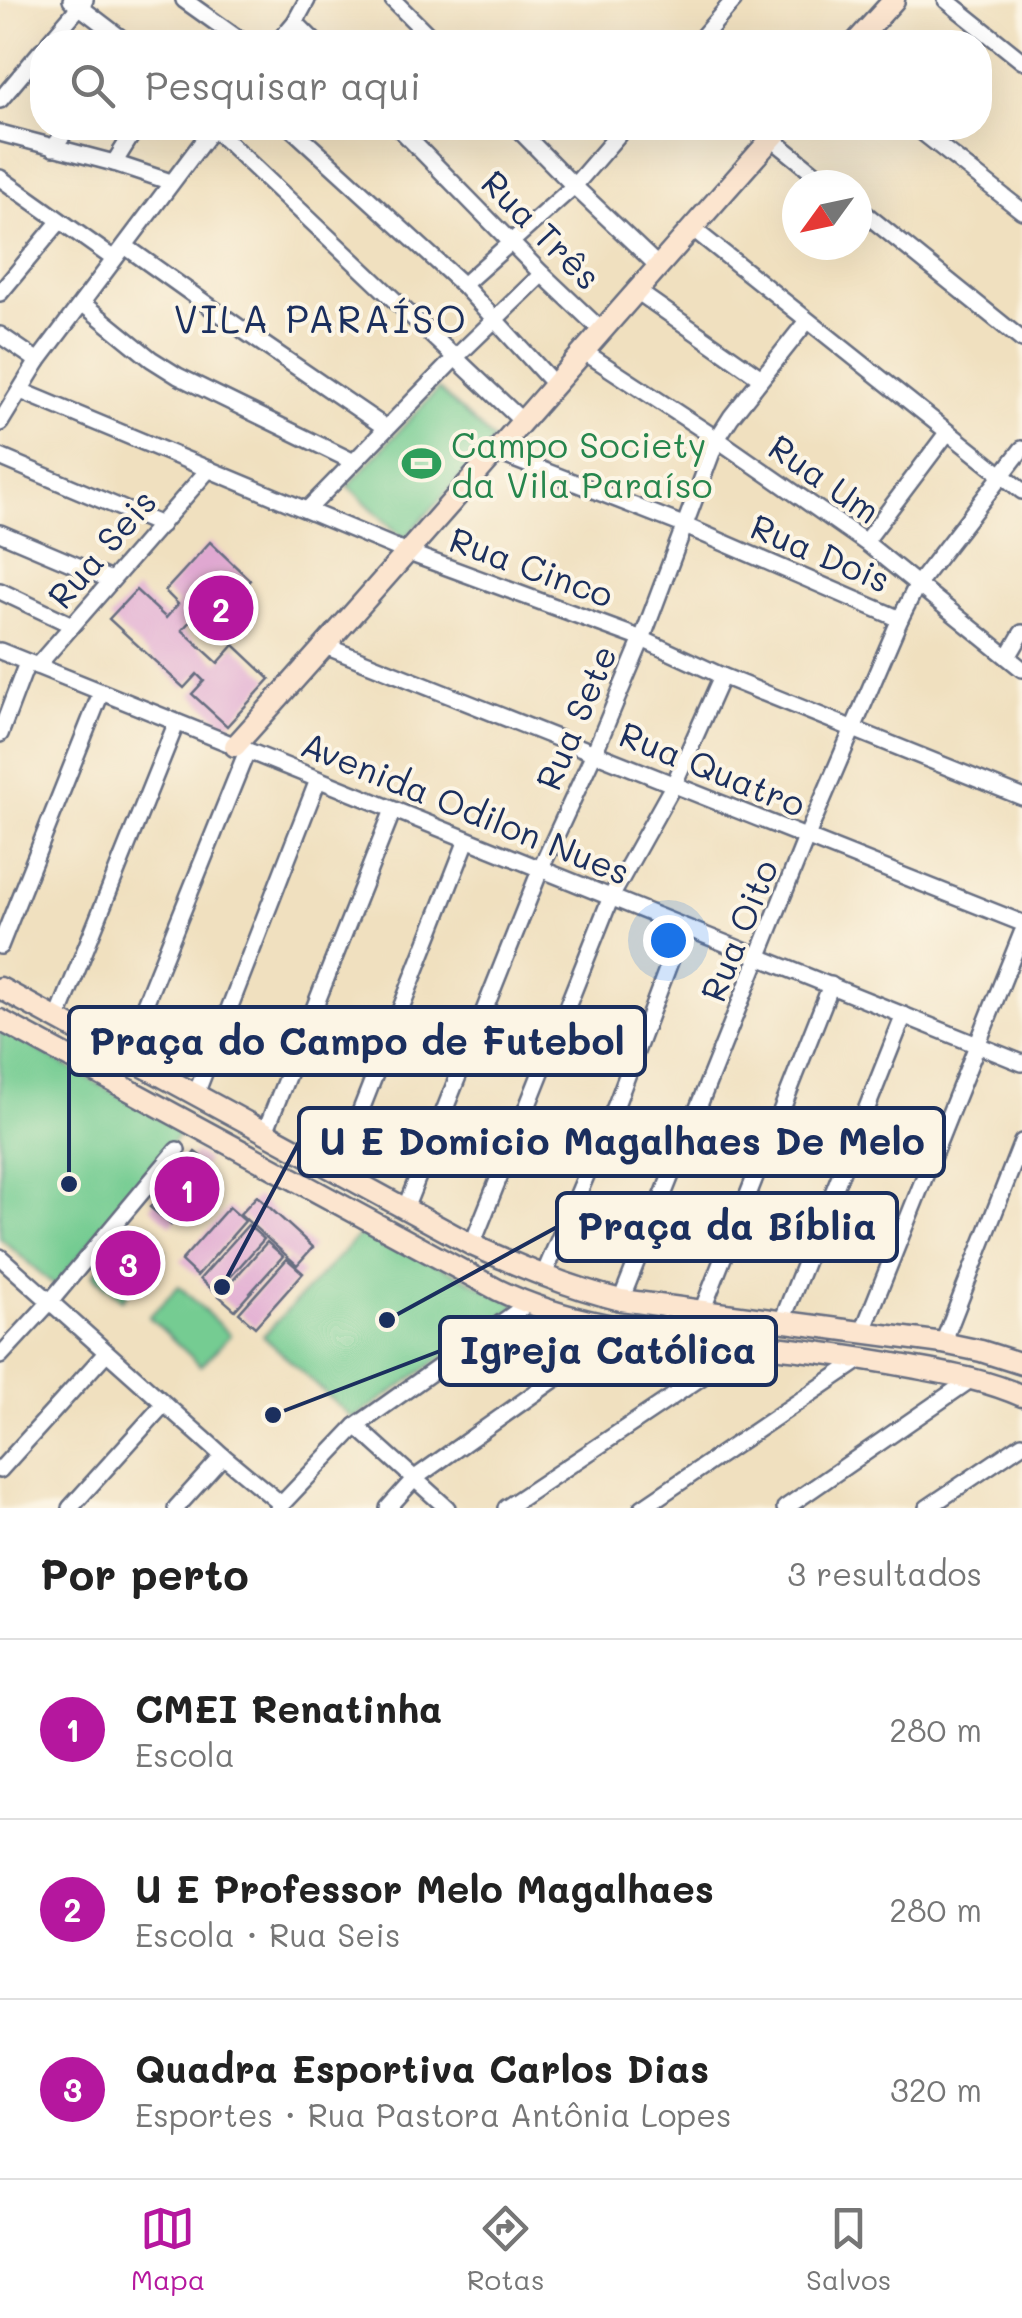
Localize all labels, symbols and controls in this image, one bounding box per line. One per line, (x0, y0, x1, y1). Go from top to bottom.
search box (30, 30, 992, 140)
icon: search (65, 58, 120, 113)
text: Pesquisar aqui (145, 60, 421, 110)
street label: Rua Três (472, 159, 612, 299)
north arrow (782, 170, 872, 260)
district label: VILA PARAÍSO (174, 293, 468, 343)
place label: Campo Society da Vila Paraíso (451, 421, 713, 507)
street label: Rua Um (760, 423, 890, 533)
sports icon: Campo Society da Vila Paraíso (400, 443, 442, 485)
street label: Rua Seis (37, 479, 165, 617)
street label: Rua Dois (744, 502, 898, 602)
street label: Rua Cinco (444, 515, 620, 617)
pin: 2 (188, 570, 254, 646)
street label: Rua Sete (524, 638, 626, 796)
street label: Rua Quatro (613, 710, 813, 826)
street label: Avenida Odilon Nues (295, 720, 637, 894)
street label: Rua Oito (689, 852, 787, 1008)
your location (643, 915, 694, 966)
callout: Praça do Campo de Futebol (69, 1007, 645, 1075)
text: Praça do Campo de Futebol (89, 1015, 625, 1065)
callout: U E Domicio Magalhaes De Melo (299, 1108, 944, 1176)
text: U E Domicio Magalhaes De Melo (319, 1115, 925, 1165)
pin: 1 (154, 1152, 220, 1226)
callout: Praça da Bíblia (557, 1193, 897, 1261)
text: Praça da Bíblia (577, 1200, 877, 1250)
pin: 3 (96, 1226, 160, 1300)
callout: Igreja Católica (440, 1317, 776, 1385)
text: Igreja Católica (460, 1324, 756, 1374)
text: Por perto (40, 1546, 249, 1601)
text: 3 resultados (787, 1552, 982, 1594)
text: CMEI Renatinha (135, 1683, 442, 1733)
text: 1 (65, 1708, 80, 1750)
text: 280 m (889, 1708, 982, 1750)
text: Escola (135, 1733, 235, 1775)
text: U E Professor Melo Magalhaes (135, 1863, 714, 1913)
text: 2 (64, 1888, 81, 1930)
text: 280 m (889, 1888, 982, 1930)
text: Escola · Rua Seis (135, 1913, 400, 1955)
text: Quadra Esportiva Carlos Dias (135, 2043, 709, 2093)
text: 3 (63, 2068, 82, 2110)
text: 320 m (890, 2068, 982, 2110)
text: Esportes · Rua Pastora Antônia Lopes (135, 2093, 732, 2135)
tab: Mapa (131, 2201, 205, 2297)
tab: Rotas (467, 2201, 545, 2297)
tab: Salvos (806, 2201, 891, 2297)

